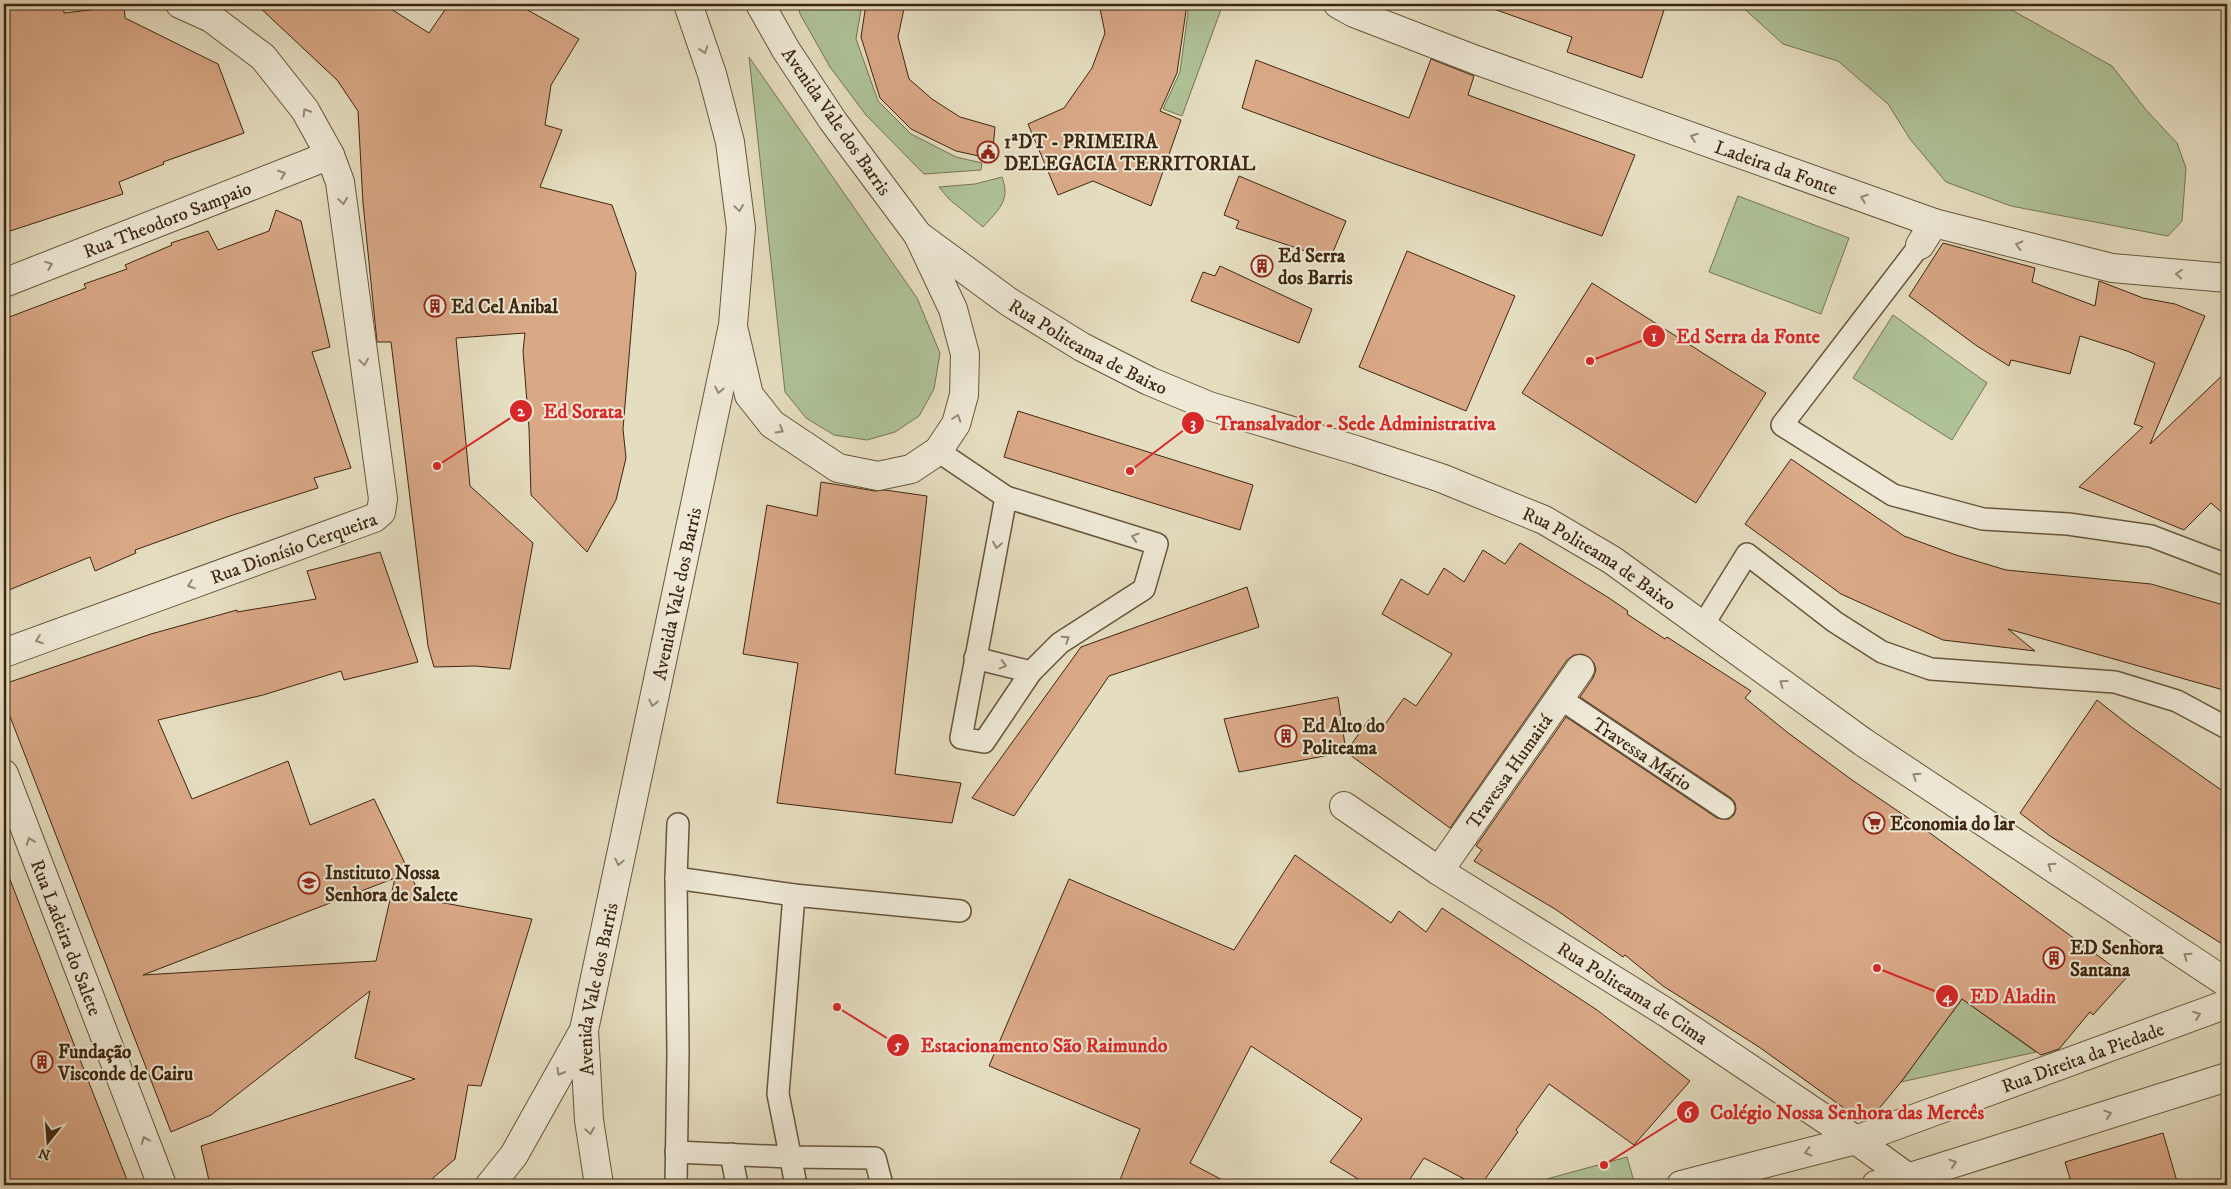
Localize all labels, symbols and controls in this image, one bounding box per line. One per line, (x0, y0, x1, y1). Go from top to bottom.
street label: Avenida Vale dos Barris (776, 43, 896, 200)
one-way arrow (698, 45, 708, 54)
one-way arrow (303, 109, 312, 118)
place label: 1ªDT - PRIMEIRA DELEGACIA TERRITORIAL (1004, 131, 1256, 176)
one-way arrow (1691, 133, 1699, 143)
street label: Ladeira da Fonte (1711, 136, 1841, 201)
public building icon: 1ªDT - PRIMEIRA DELEGACIA TERRITORIAL (976, 140, 1000, 164)
one-way arrow (277, 169, 286, 180)
street label: Rua Theodoro Sampaio (80, 177, 255, 264)
one-way arrow (1860, 194, 1869, 204)
one-way arrow (337, 198, 348, 206)
one-way arrow (733, 204, 744, 212)
one-way arrow (2015, 240, 2024, 251)
place label: Ed Serra dos Barris (1278, 245, 1353, 290)
building icon: Ed Serra dos Barris (1250, 254, 1274, 278)
one-way arrow (44, 261, 53, 271)
one-way arrow (2174, 269, 2182, 280)
building icon: Ed Cel Anibal (423, 294, 447, 318)
street label: Rua Politeama de Baixo (1004, 295, 1170, 400)
place label: Ed Cel Anibal (451, 296, 558, 319)
callout: Ed Serra da Fonte (1641, 318, 1830, 353)
text: Ed Serra da Fonte (1676, 325, 1821, 350)
text: 1 (1651, 327, 1657, 346)
one-way arrow (359, 358, 369, 367)
one-way arrow (714, 385, 725, 394)
callout: Ed Sorata (509, 393, 633, 428)
text: Ed Sorata (543, 400, 623, 425)
text: 2 (517, 402, 525, 421)
callout: Transalvador - Sede Administrativa (1181, 406, 1505, 441)
text: Transalvador - Sede Administrativa (1215, 412, 1496, 437)
one-way arrow (952, 414, 962, 423)
text: 3 (1190, 414, 1196, 433)
one-way arrow (775, 423, 784, 433)
street label: Rua Politeama de Baixo (1519, 502, 1680, 616)
street label: Avenida Vale dos Barris (648, 506, 707, 682)
street label: Rua Dionísio Cerqueira (207, 508, 380, 590)
one-way arrow (1132, 532, 1140, 542)
one-way arrow (992, 541, 1002, 549)
one-way arrow (187, 579, 196, 589)
one-way arrow (35, 634, 43, 644)
one-way arrow (1061, 636, 1070, 645)
one-way arrow (999, 659, 1008, 670)
one-way arrow (1779, 680, 1789, 689)
one-way arrow (648, 698, 659, 707)
street label: Travessa Humaitá (1462, 710, 1558, 834)
street label: Travessa Mário (1587, 713, 1696, 796)
place label: Ed Alto do Politeama (1302, 715, 1385, 760)
building icon: Ed Alto do Politeama (1274, 724, 1298, 748)
one-way arrow (1912, 773, 1921, 783)
supermarket icon: Economia do lar (1862, 811, 1886, 835)
place label: Economia do lar (1890, 813, 2016, 836)
one-way arrow (25, 837, 36, 846)
street label: Rua Ladeira do Salete (25, 856, 106, 1019)
one-way arrow (614, 857, 625, 866)
place label: Instituto Nossa Senhora de Salete (325, 862, 458, 907)
one-way arrow (2048, 863, 2057, 872)
school or university icon: Instituto Nossa Senhora de Salete (297, 871, 321, 895)
street label: Avenida Vale dos Barris (574, 901, 624, 1076)
street label: Rua Politeama de Cima (1553, 937, 1712, 1050)
place label: ED Senhora Santana (2070, 937, 2165, 982)
building icon: ED Senhora Santana (2042, 946, 2066, 970)
one-way arrow (2183, 953, 2192, 962)
callout: ED Aladin (1935, 979, 2066, 1014)
text: ED Aladin (1970, 985, 2057, 1010)
text: 4 (1942, 988, 1953, 1007)
one-way arrow (2192, 1011, 2201, 1021)
street label: Rua Direita da Piedade (1999, 1018, 2168, 1099)
callout: Estacionamento São Raimundo (886, 1028, 1177, 1063)
text: Estacionamento São Raimundo (921, 1034, 1168, 1059)
text: 5 (893, 1036, 902, 1055)
place label: Fundação Visconde de Cairu (57, 1041, 193, 1086)
building icon: Fundação Visconde de Cairu (30, 1050, 54, 1074)
one-way arrow (557, 1067, 567, 1076)
callout: Colégio Nossa Senhora das Mercês (1675, 1095, 1994, 1130)
text: Colégio Nossa Senhora das Mercês (1710, 1101, 1984, 1126)
text: 6 (1684, 1104, 1693, 1123)
one-way arrow (2104, 1110, 2112, 1120)
north arrow (22, 1116, 72, 1166)
one-way arrow (585, 1126, 595, 1135)
one-way arrow (140, 1136, 151, 1145)
text: N (36, 1143, 53, 1164)
one-way arrow (1805, 1147, 1813, 1157)
one-way arrow (1949, 1159, 1957, 1169)

